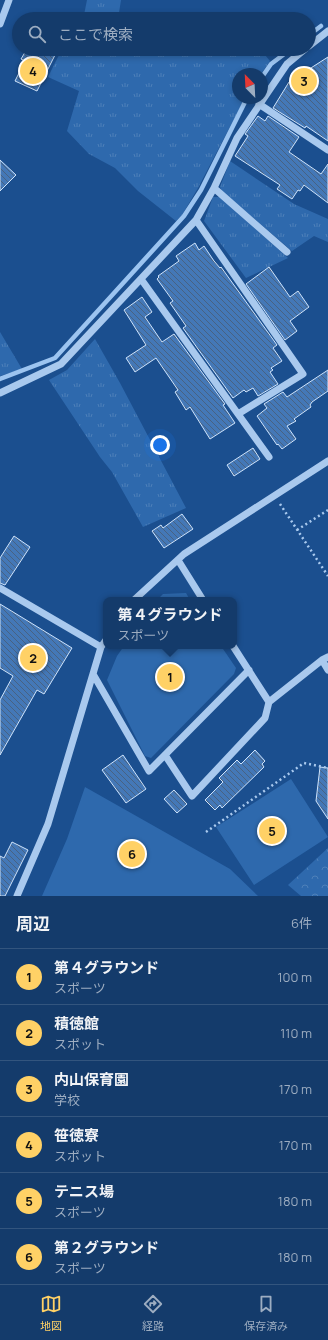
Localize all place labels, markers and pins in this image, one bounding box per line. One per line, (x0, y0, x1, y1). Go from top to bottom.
pin: 4 (20, 56, 46, 86)
pin: 3 (291, 66, 317, 96)
pin: 2 (20, 643, 46, 673)
pin: 1 (157, 662, 183, 692)
pin: 5 (259, 816, 285, 846)
pin: 6 (119, 839, 145, 869)

